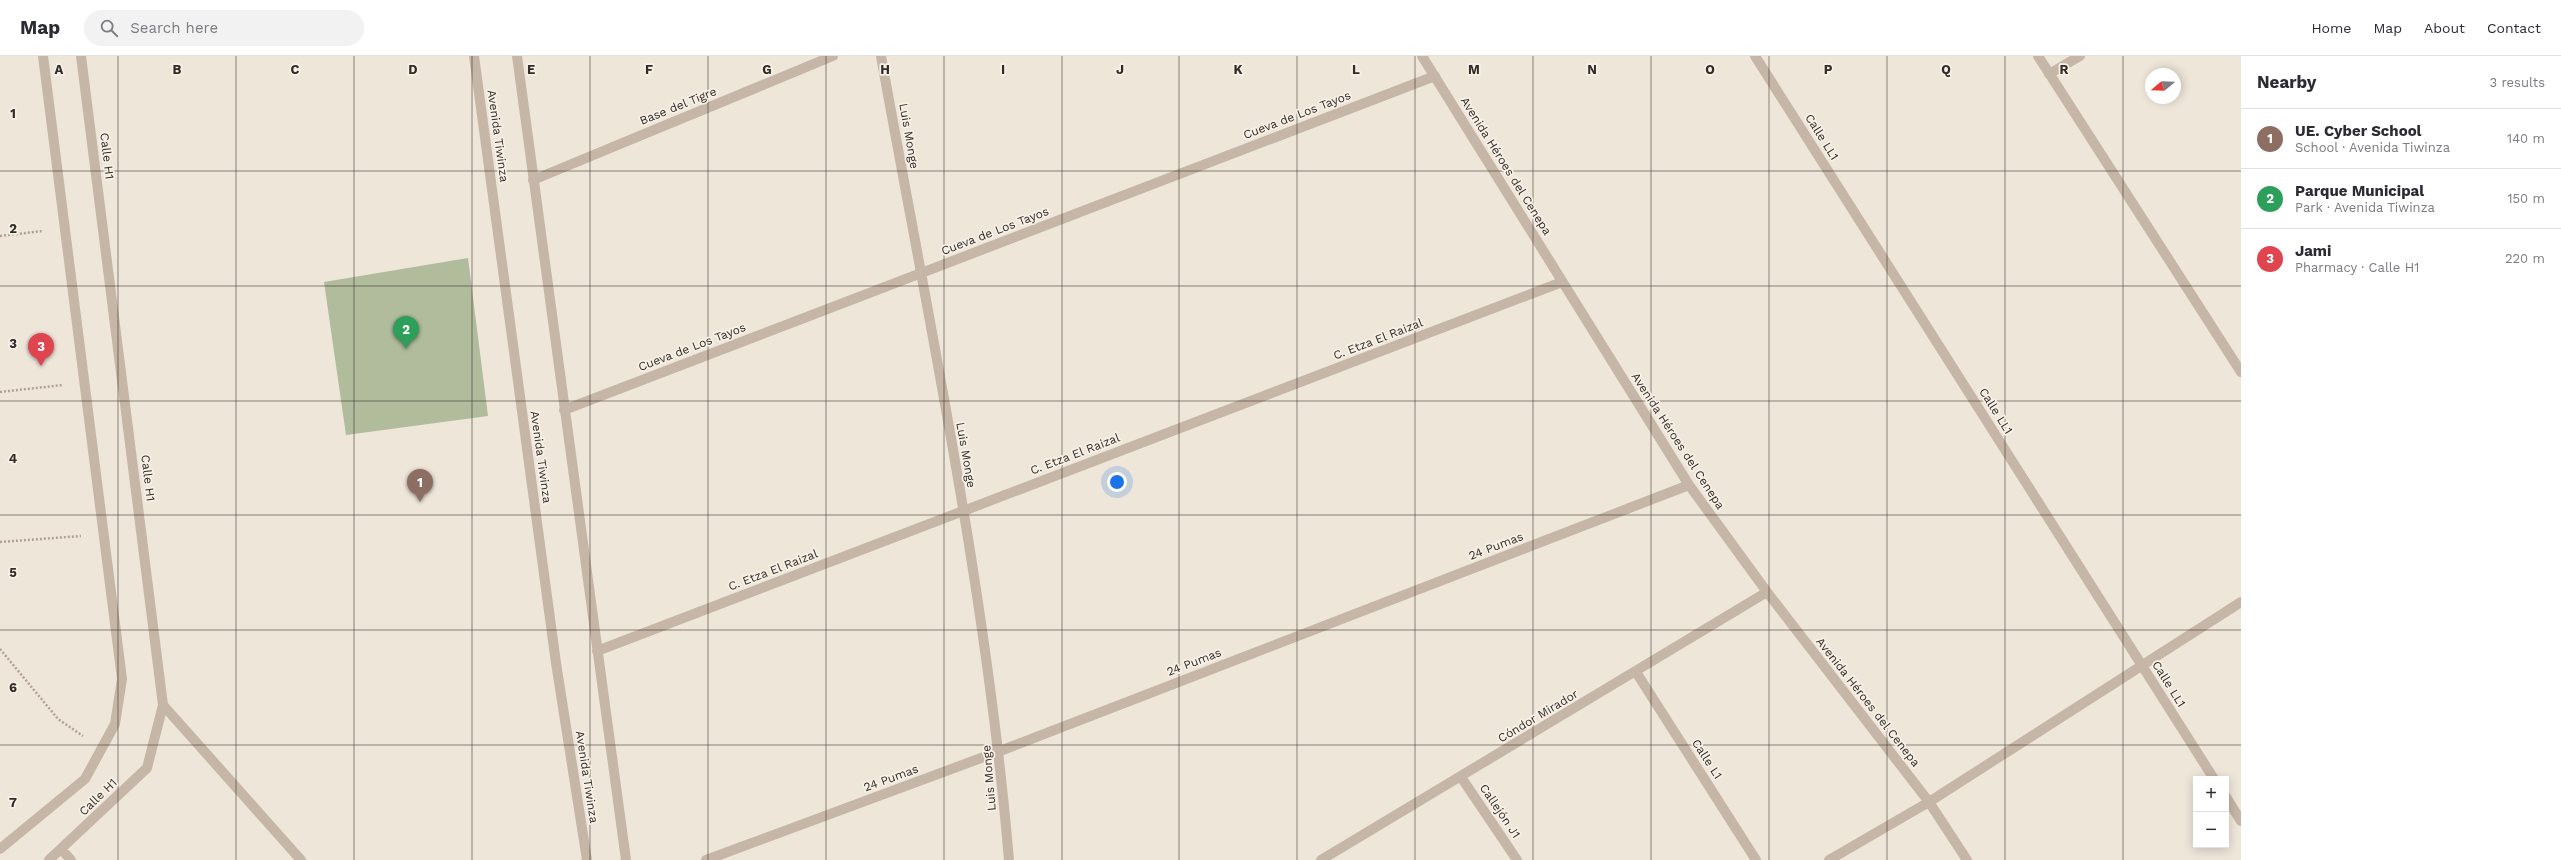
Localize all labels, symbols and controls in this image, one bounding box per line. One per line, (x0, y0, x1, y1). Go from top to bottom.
search box (84, 10, 364, 46)
text: Map (20, 16, 60, 39)
icon: search (98, 17, 120, 39)
text: Search here (130, 19, 218, 37)
text: Home (2311, 20, 2351, 36)
text: Map (2373, 20, 2402, 36)
text: About (2424, 20, 2465, 36)
text: Contact (2487, 20, 2541, 36)
text: A (55, 62, 64, 77)
text: B (173, 62, 182, 77)
text: C (291, 62, 300, 77)
text: D (408, 62, 418, 77)
text: E (527, 62, 535, 77)
text: F (645, 62, 653, 77)
text: G (762, 62, 772, 77)
text: H (880, 62, 890, 77)
text: I (1001, 62, 1005, 77)
text: J (1116, 62, 1124, 77)
text: K (1233, 62, 1243, 77)
text: L (1352, 62, 1360, 77)
text: M (1468, 62, 1480, 77)
text: N (1587, 62, 1597, 77)
text: O (1705, 62, 1715, 77)
text: P (1824, 62, 1833, 77)
text: Q (1941, 62, 1951, 77)
text: R (2060, 62, 2069, 77)
north arrow (2145, 68, 2181, 104)
text: Nearby (2257, 72, 2316, 92)
text: 3 results (2490, 75, 2545, 90)
street label: Base del Tigre (638, 84, 719, 128)
street label: Cueva de Los Tayos (1241, 88, 1353, 142)
street label: Avenida Tiwinza (485, 89, 511, 183)
street label: Avenida Héroes del Cenepa (1458, 94, 1554, 238)
street label: Luis Monge (896, 102, 922, 170)
text: 1 (10, 106, 16, 121)
street label: Calle LL1 (1802, 111, 1842, 163)
text: UE. Cyber School (2295, 122, 2422, 140)
text: 1 (2267, 131, 2273, 146)
text: 140 m (2507, 131, 2545, 146)
street label: Calle H1 (97, 132, 117, 180)
text: School · Avenida Tiwinza (2295, 140, 2450, 155)
text: Parque Municipal (2295, 182, 2424, 200)
text: 2 (2266, 191, 2274, 206)
text: 150 m (2507, 191, 2545, 206)
text: Park · Avenida Tiwinza (2295, 200, 2435, 215)
street label: Cueva de Los Tayos (939, 204, 1051, 258)
text: 2 (9, 221, 17, 236)
text: Jami (2295, 242, 2331, 260)
text: 3 (2266, 251, 2274, 266)
text: 220 m (2505, 251, 2545, 266)
text: Pharmacy · Calle H1 (2295, 260, 2419, 275)
street label: C. Etza El Raizal (1331, 315, 1425, 363)
pin: 2 (393, 316, 419, 349)
street label: Cueva de Los Tayos (636, 320, 748, 374)
pin: 3 (28, 333, 54, 366)
text: 3 (9, 336, 17, 351)
street label: Avenida Héroes del Cenepa (1629, 370, 1728, 512)
street label: Calle LL1 (1976, 385, 2016, 437)
street label: Avenida Tiwinza (528, 410, 554, 504)
street label: Luis Monge (953, 421, 979, 489)
street label: C. Etza El Raizal (1028, 430, 1122, 478)
text: 4 (9, 451, 18, 466)
street label: Calle H1 (138, 454, 158, 502)
pin: 1 (407, 469, 433, 502)
your location (1107, 472, 1127, 492)
street label: 24 Pumas (1467, 529, 1525, 563)
street label: C. Etza El Raizal (726, 546, 820, 594)
text: 5 (9, 565, 17, 580)
street label: Avenida Héroes del Cenepa (1813, 635, 1923, 769)
street label: 24 Pumas (1165, 645, 1223, 679)
street label: Calle LL1 (2149, 658, 2189, 710)
text: 6 (9, 680, 17, 695)
street label: Cóndor Mirador (1495, 687, 1581, 745)
street label: Avenida Tiwinza (573, 730, 601, 824)
street label: Calle L1 (1689, 736, 1725, 782)
street label: Luis Monge (979, 744, 999, 812)
street label: 24 Pumas (862, 762, 920, 794)
street label: Calle H1 (76, 776, 120, 818)
map controls (2193, 776, 2229, 848)
button: + (2193, 776, 2229, 812)
street label: Callejón J1 (1477, 781, 1523, 841)
text: 7 (9, 795, 17, 810)
button: − (2193, 812, 2229, 848)

